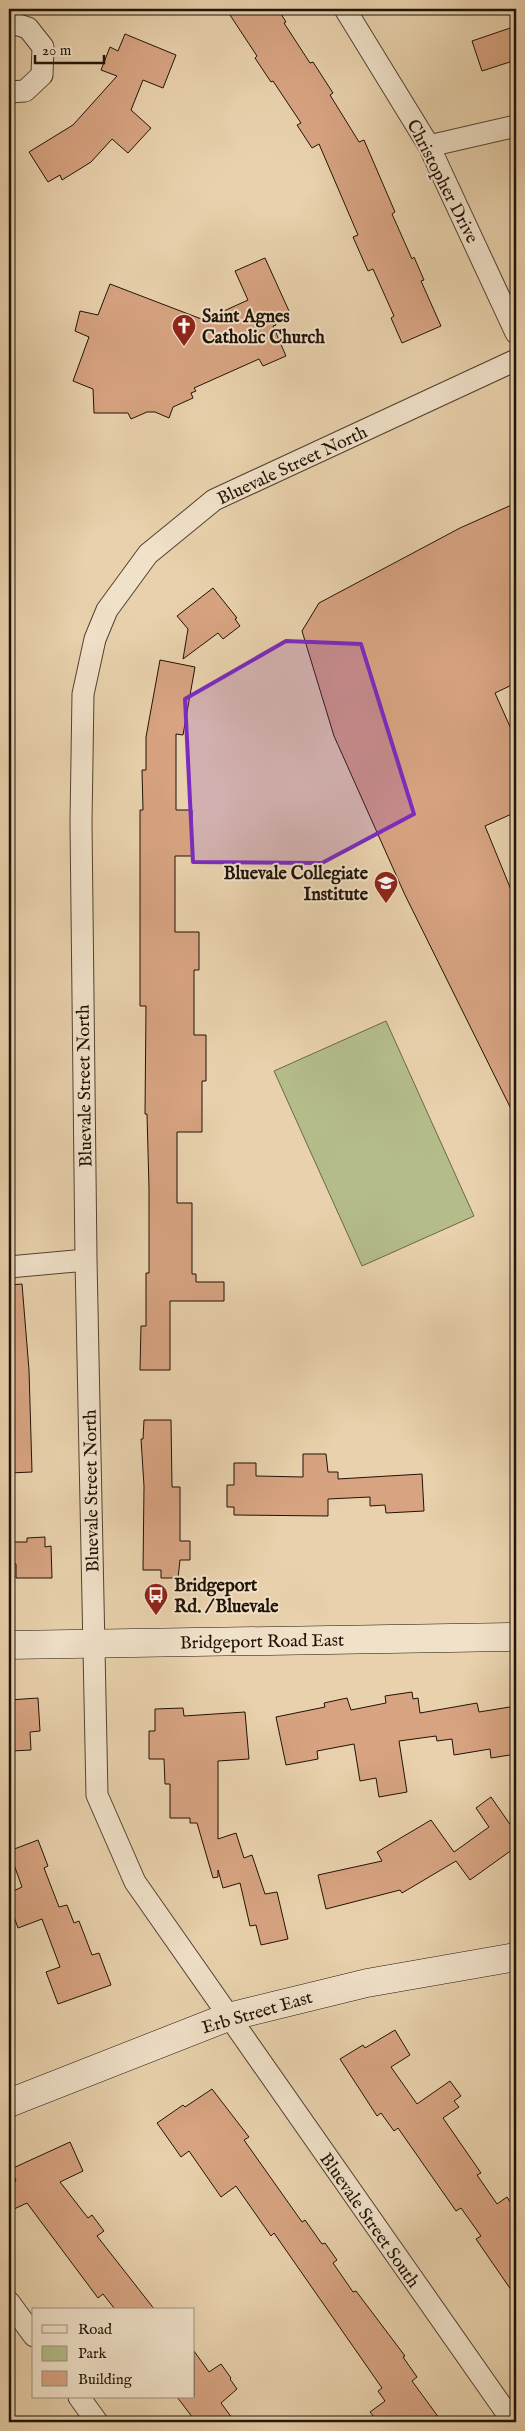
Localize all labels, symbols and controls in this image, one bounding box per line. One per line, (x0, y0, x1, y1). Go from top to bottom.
scale bar (35, 32, 104, 64)
text: 20 m (42, 41, 72, 60)
street label: Christopher Drive (401, 116, 483, 247)
place label: Saint Agnes Catholic Church (202, 306, 325, 350)
church icon: Saint Agnes Catholic Church (171, 313, 197, 347)
street label: Bluevale Street North (214, 421, 372, 511)
place label: Bluevale Collegiate Institute (224, 863, 369, 907)
school or university icon: Bluevale Collegiate Institute (373, 870, 399, 904)
street label: Bluevale Street North (73, 1004, 98, 1168)
street label: Bluevale Street North (80, 1409, 105, 1573)
place label: Bridgeport Rd. / Bluevale (174, 1575, 279, 1619)
bus stop icon: Bridgeport Rd. / Bluevale (143, 1582, 169, 1616)
street label: Bridgeport Road East (180, 1630, 344, 1655)
street label: Erb Street East (199, 1987, 315, 2040)
street label: Bluevale Street South (314, 2149, 424, 2293)
legend (32, 2308, 195, 2398)
text: Road (78, 2320, 113, 2339)
text: Park (78, 2344, 108, 2363)
text: Building (78, 2370, 133, 2389)

